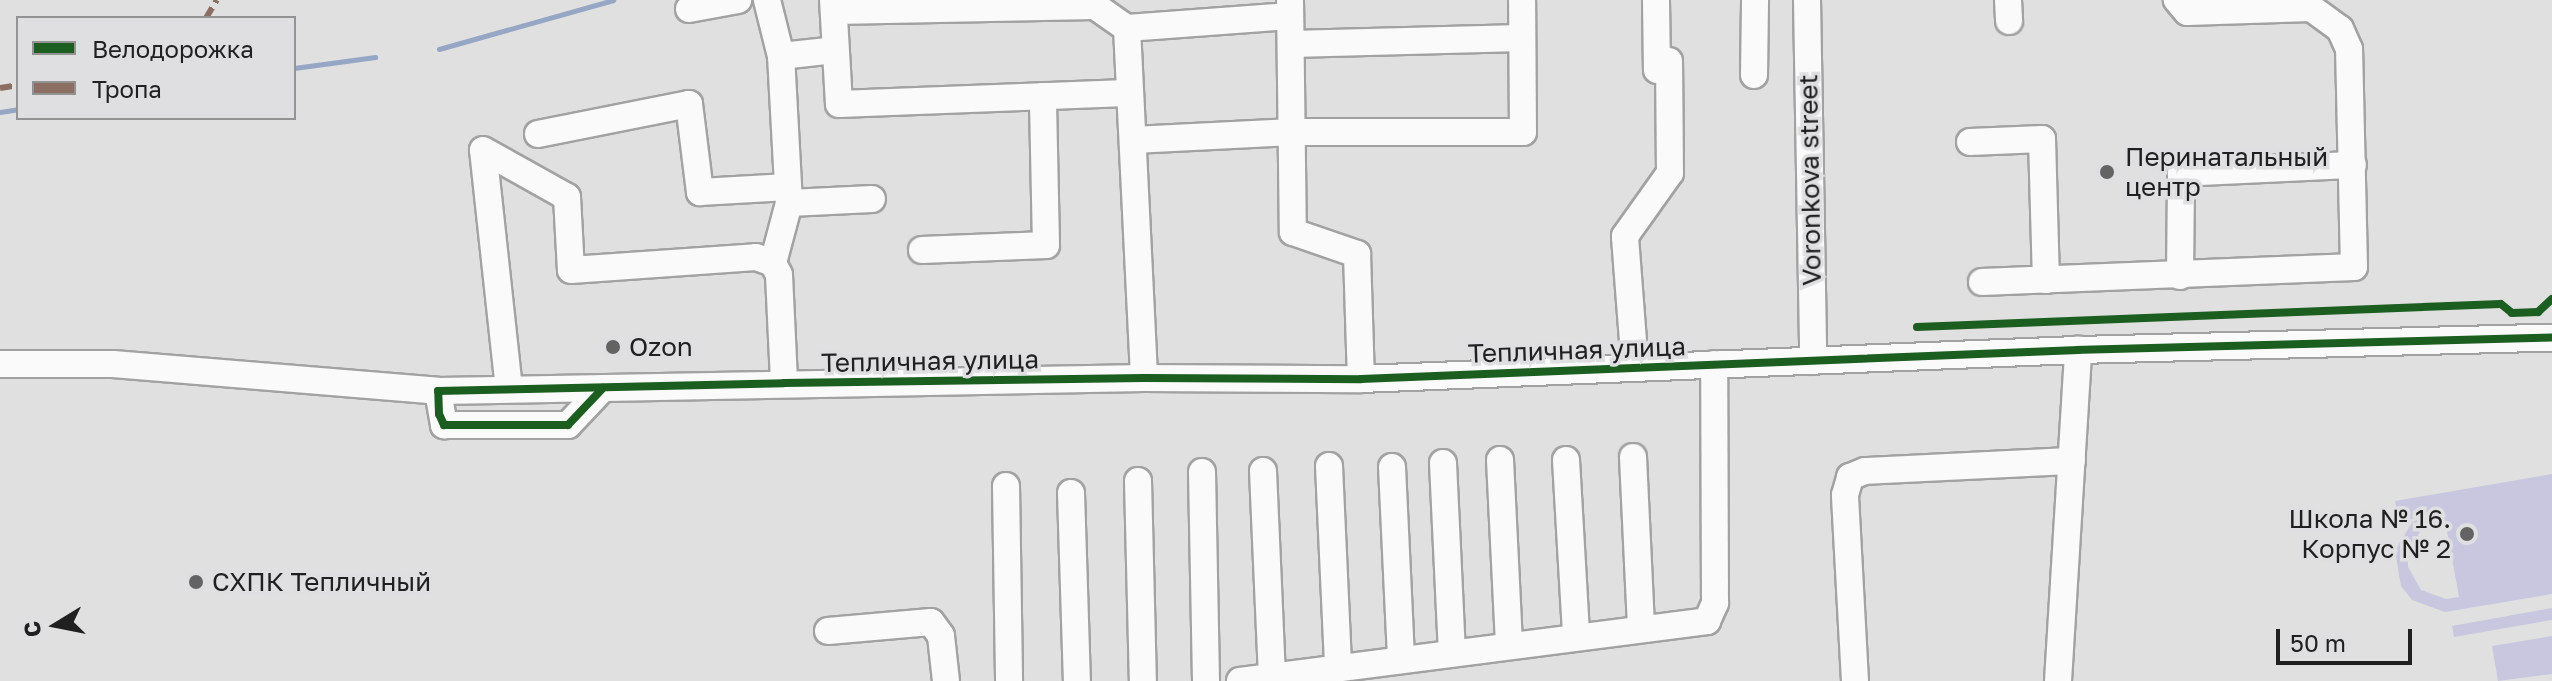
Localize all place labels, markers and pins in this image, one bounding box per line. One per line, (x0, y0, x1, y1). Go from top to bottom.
place label: Перинатальный центр (2125, 141, 2328, 202)
marker: Перинатальный центр (2096, 161, 2118, 183)
place label: Ozon (629, 331, 693, 363)
marker: Ozon (604, 338, 622, 356)
place label: Школа № 16. Корпус № 2 (2289, 503, 2451, 564)
marker: Школа № 16. Корпус № 2 (2458, 525, 2476, 543)
place label: СХПК Тепличный (212, 566, 431, 598)
marker: СХПК Тепличный (187, 573, 205, 591)

